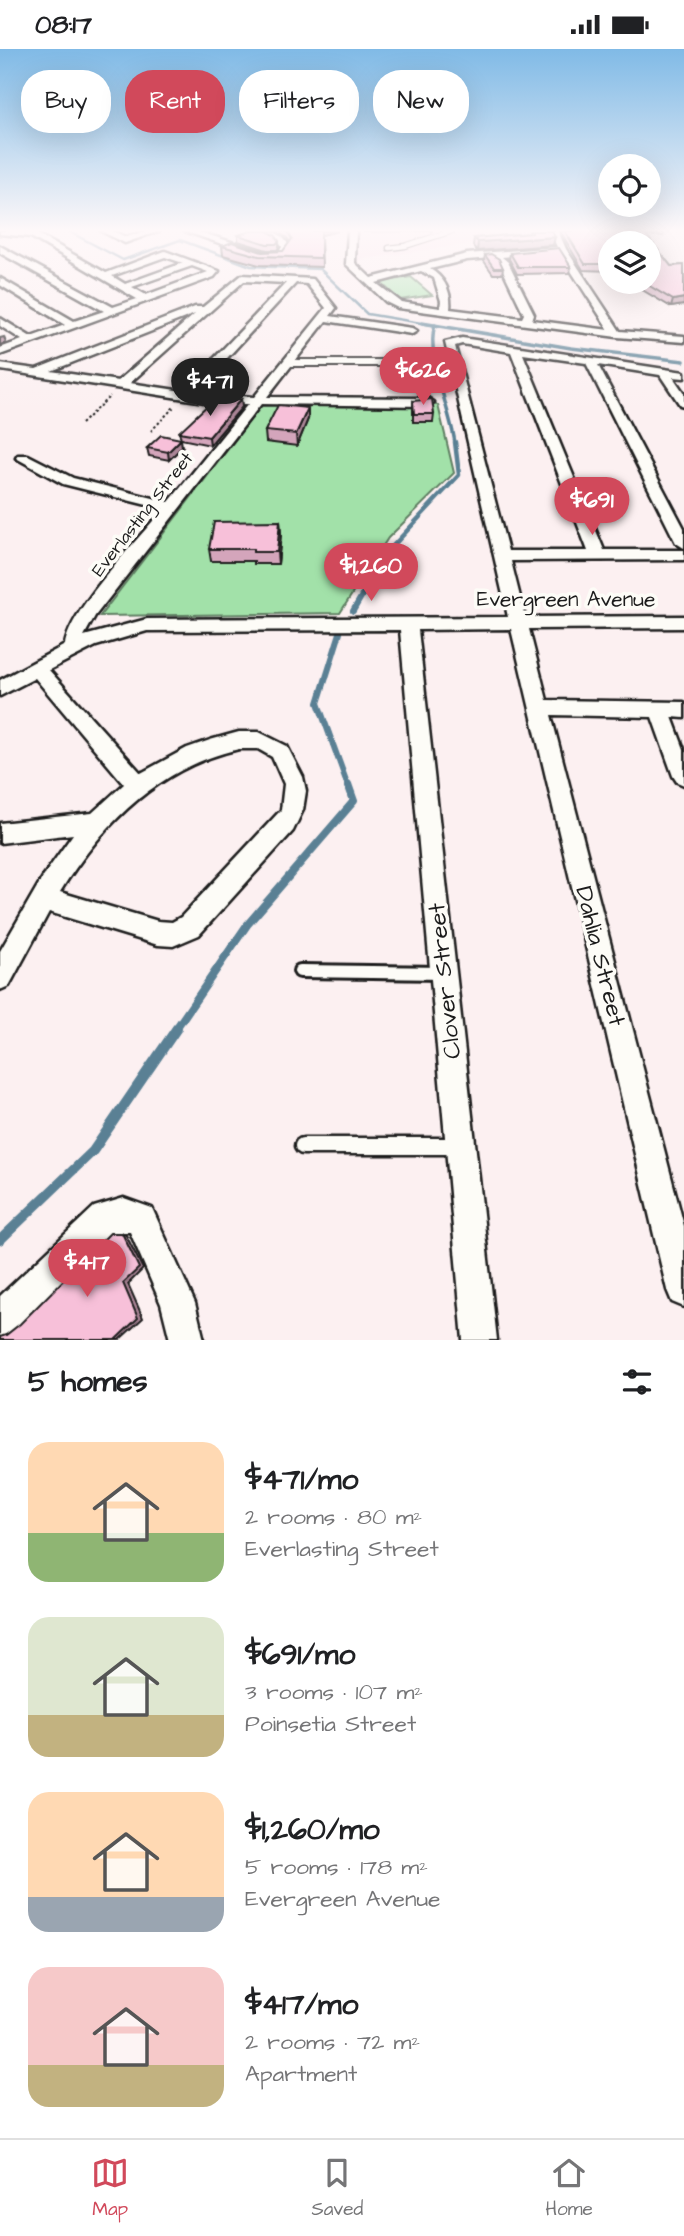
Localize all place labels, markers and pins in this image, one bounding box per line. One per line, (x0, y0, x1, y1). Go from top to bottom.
pin: $626 (382, 347, 464, 407)
pin: $471 (169, 359, 251, 418)
pin: $691 (551, 477, 633, 537)
pin: $1,260 (314, 543, 428, 603)
pin: $417 (46, 1239, 128, 1299)

